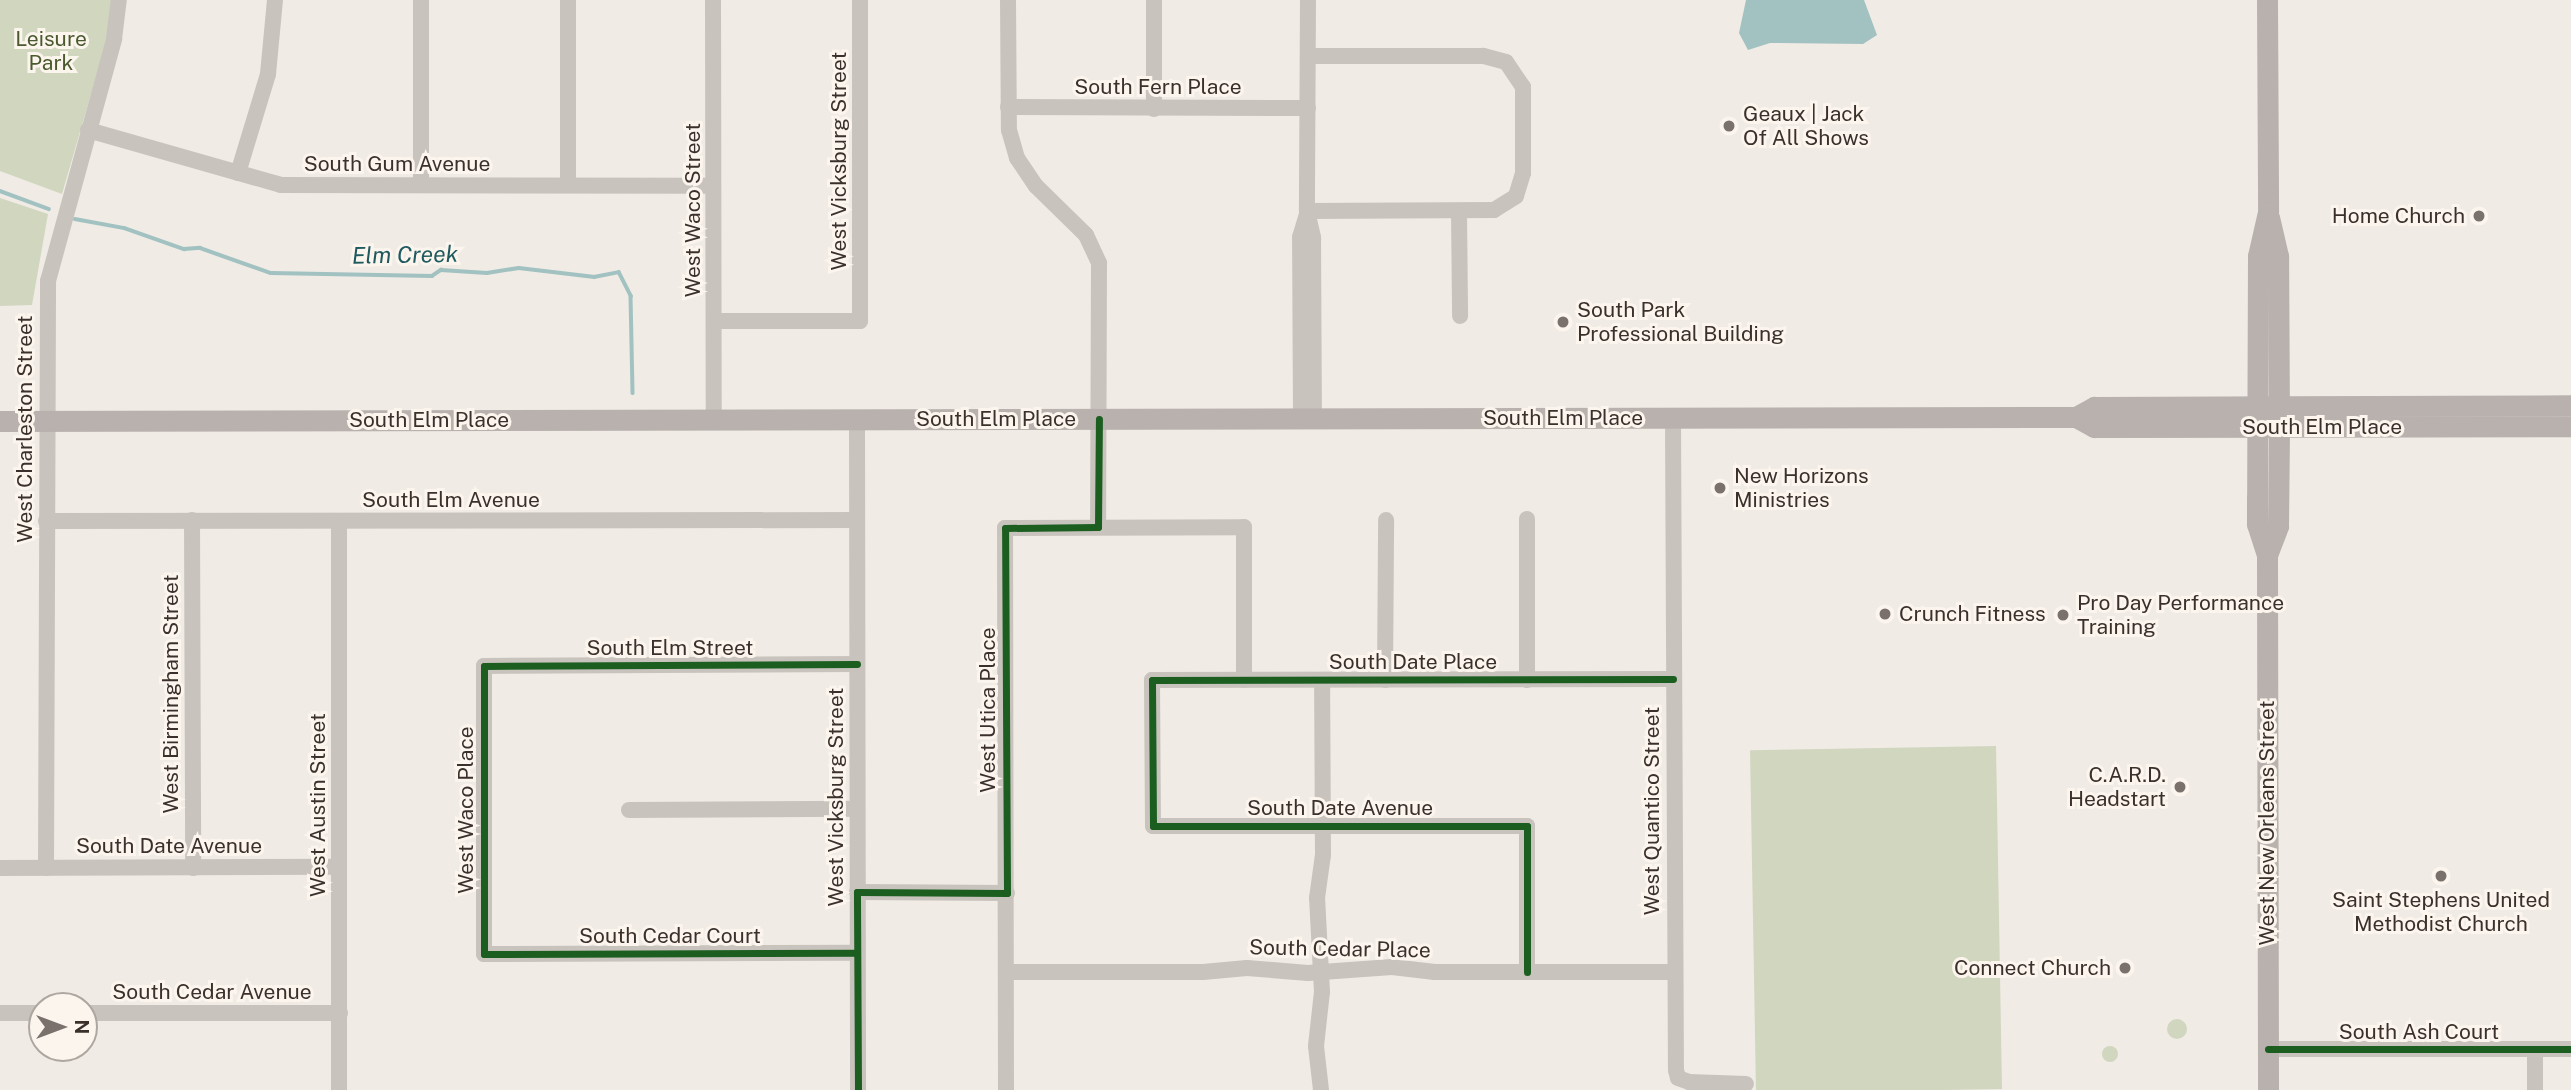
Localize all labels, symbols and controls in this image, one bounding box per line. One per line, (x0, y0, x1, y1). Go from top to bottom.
park label: Leisure Park (15, 26, 87, 76)
street label: West Vicksburg Street (826, 51, 852, 271)
street label: South Fern Place (1074, 74, 1242, 100)
place label: Geaux | Jack Of All Shows (1743, 101, 1869, 151)
marker: Geaux | Jack Of All Shows (1721, 118, 1737, 134)
street label: West Waco Street (680, 123, 706, 297)
street label: South Gum Avenue (304, 151, 490, 177)
place label: Home Church (2332, 203, 2465, 229)
marker: Home Church (2471, 208, 2487, 224)
water label: Elm Creek (352, 240, 458, 270)
place label: South Park Professional Building (1577, 297, 1784, 347)
marker: South Park Professional Building (1555, 314, 1571, 330)
street label: West Charleston Street (12, 315, 38, 543)
street label: South Elm Place (1483, 405, 1643, 431)
street label: South Elm Place (916, 406, 1076, 432)
street label: South Elm Place (349, 407, 509, 433)
street label: South Elm Place (2242, 414, 2402, 440)
place label: New Horizons Ministries (1734, 463, 1869, 513)
marker: New Horizons Ministries (1712, 480, 1728, 496)
street label: South Elm Avenue (362, 487, 540, 513)
street label: West Birmingham Street (158, 574, 184, 814)
place label: Pro Day Performance Training (2077, 590, 2284, 640)
place label: Crunch Fitness (1899, 601, 2046, 627)
marker: Crunch Fitness (1877, 606, 1893, 622)
marker: Pro Day Performance Training (2055, 607, 2071, 623)
street label: West Utica Place (975, 627, 1001, 793)
street label: South Elm Street (586, 635, 754, 661)
street label: South Date Place (1329, 649, 1497, 675)
street label: West Vicksburg Street (823, 687, 849, 907)
street label: West New Orleans Street (2254, 700, 2280, 946)
street label: West Quantico Street (1639, 707, 1665, 915)
street label: West Austin Street (305, 713, 331, 897)
street label: West Waco Place (453, 726, 479, 894)
place label: C.A.R.D. Headstart (2068, 762, 2166, 812)
marker: C.A.R.D. Headstart (2172, 779, 2188, 795)
street label: South Date Avenue (1247, 795, 1433, 821)
street label: South Date Avenue (76, 833, 262, 859)
marker: Saint Stephens United Methodist Church (2433, 868, 2449, 884)
place label: Saint Stephens United Methodist Church (2332, 887, 2550, 937)
street label: South Cedar Court (579, 923, 761, 949)
street label: South Cedar Place (1249, 935, 1431, 963)
place label: Connect Church (1954, 955, 2111, 981)
marker: Connect Church (2117, 960, 2133, 976)
street label: South Cedar Avenue (112, 979, 312, 1005)
north arrow (28, 992, 98, 1062)
street label: South Ash Court (2339, 1019, 2499, 1045)
text: N (71, 1020, 93, 1034)

